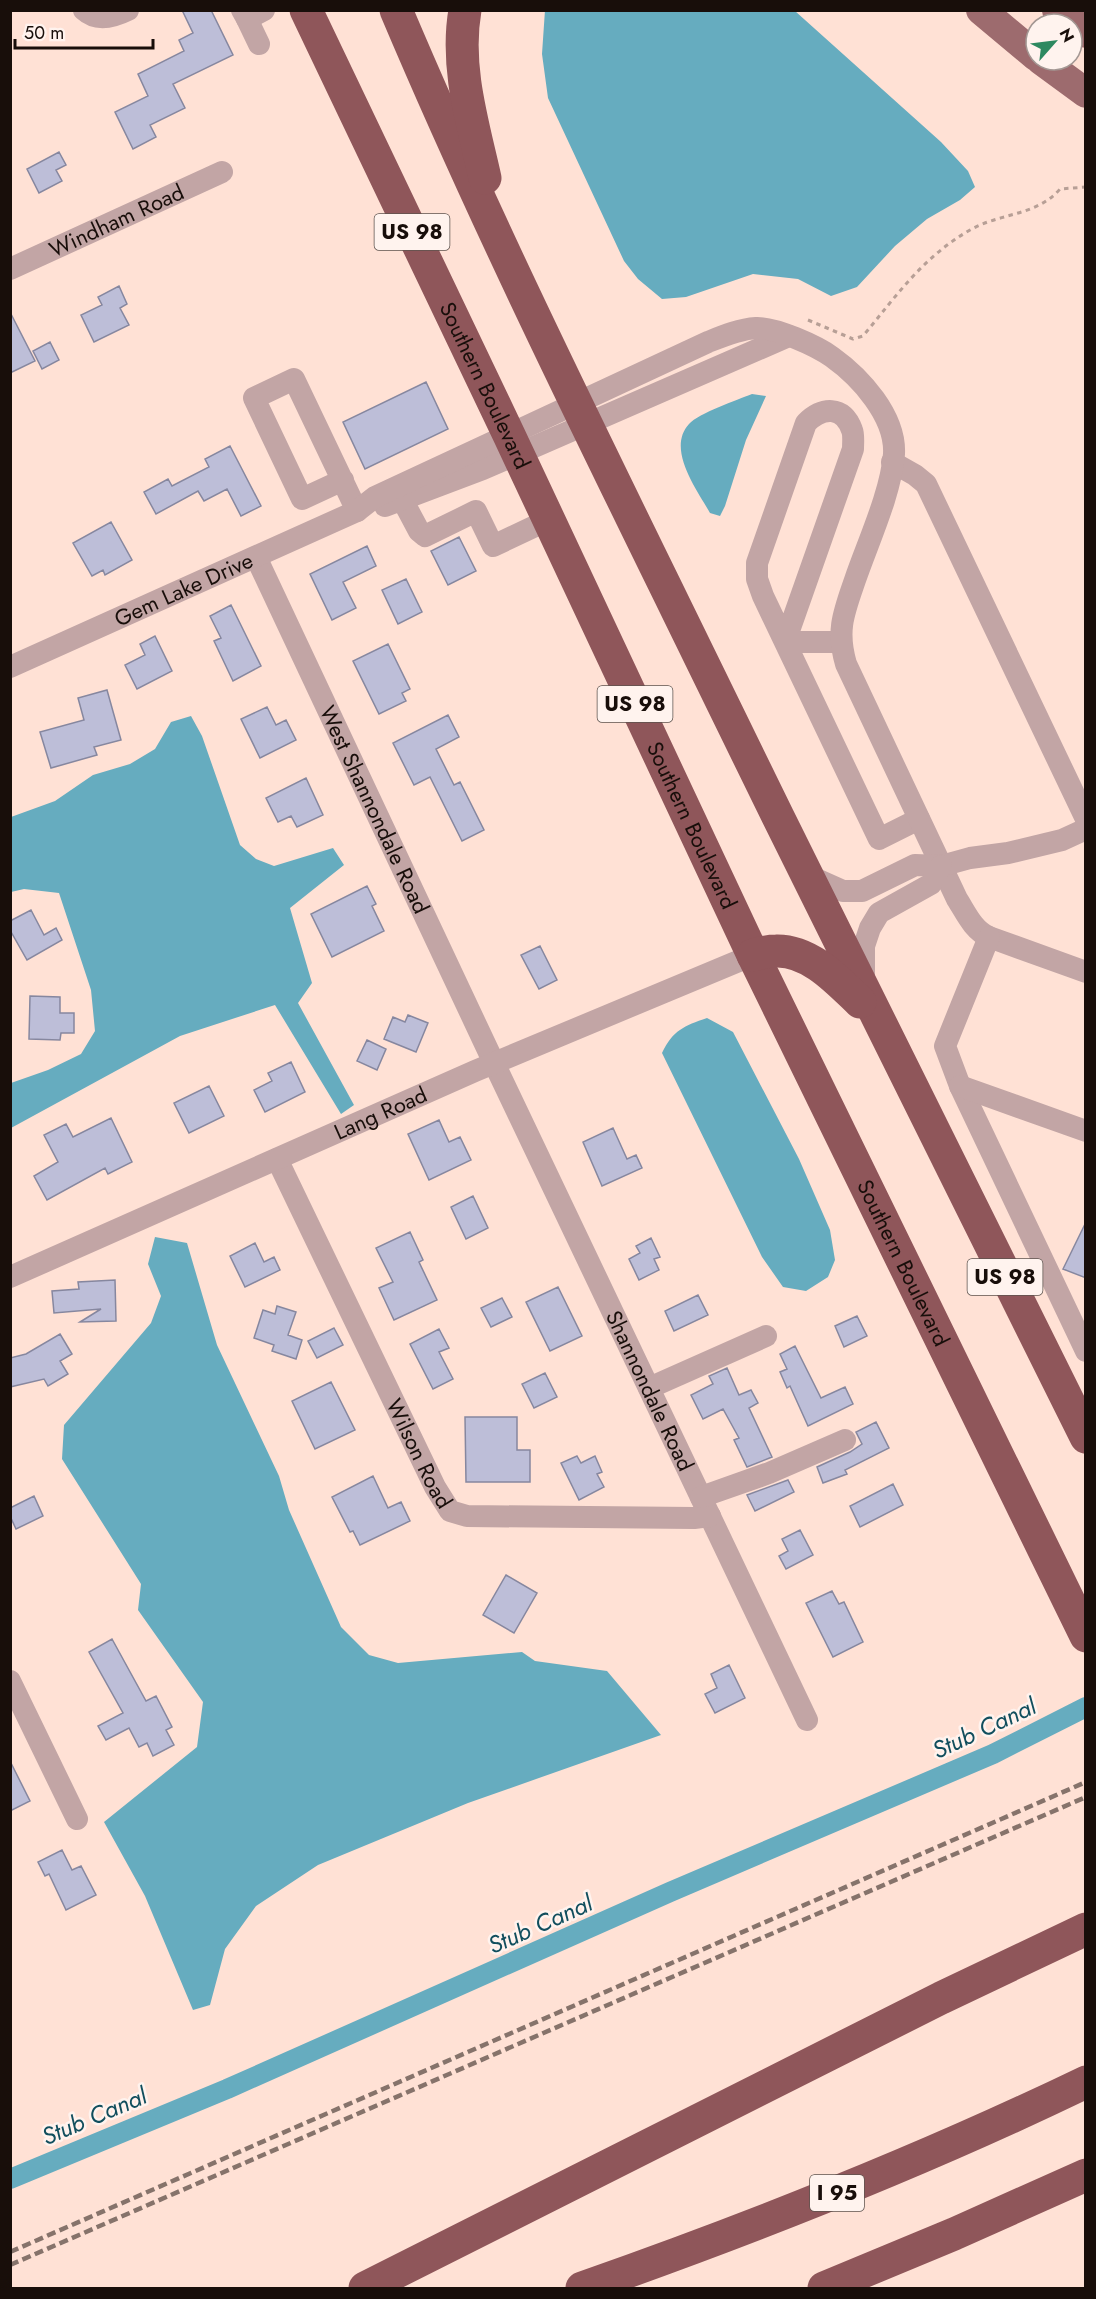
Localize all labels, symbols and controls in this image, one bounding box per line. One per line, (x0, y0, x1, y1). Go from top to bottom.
scale bar (15, 12, 153, 50)
north arrow (1024, 12, 1084, 72)
text: 50 m (24, 20, 64, 46)
text: N (1054, 24, 1080, 46)
street label: Windham Road (44, 176, 189, 265)
road number: US 98 (374, 214, 450, 250)
street label: Southern Boulevard (432, 296, 539, 474)
street label: Gem Lake Drive (109, 544, 258, 634)
road number: US 98 (598, 686, 672, 722)
street label: West Shannondale Road (312, 700, 437, 919)
street label: Southern Boulevard (639, 736, 745, 914)
street label: Lang Road (329, 1078, 432, 1148)
street label: Southern Boulevard (849, 1174, 958, 1351)
road number: US 98 (968, 1259, 1042, 1295)
street label: Shannondale Road (598, 1305, 702, 1476)
street label: Wilson Road (379, 1393, 460, 1515)
water label: Stub Canal (926, 1688, 1043, 1767)
water label: Stub Canal (482, 1885, 599, 1963)
water label: Stub Canal (36, 2078, 154, 2154)
road number: I 95 (810, 2175, 864, 2211)

